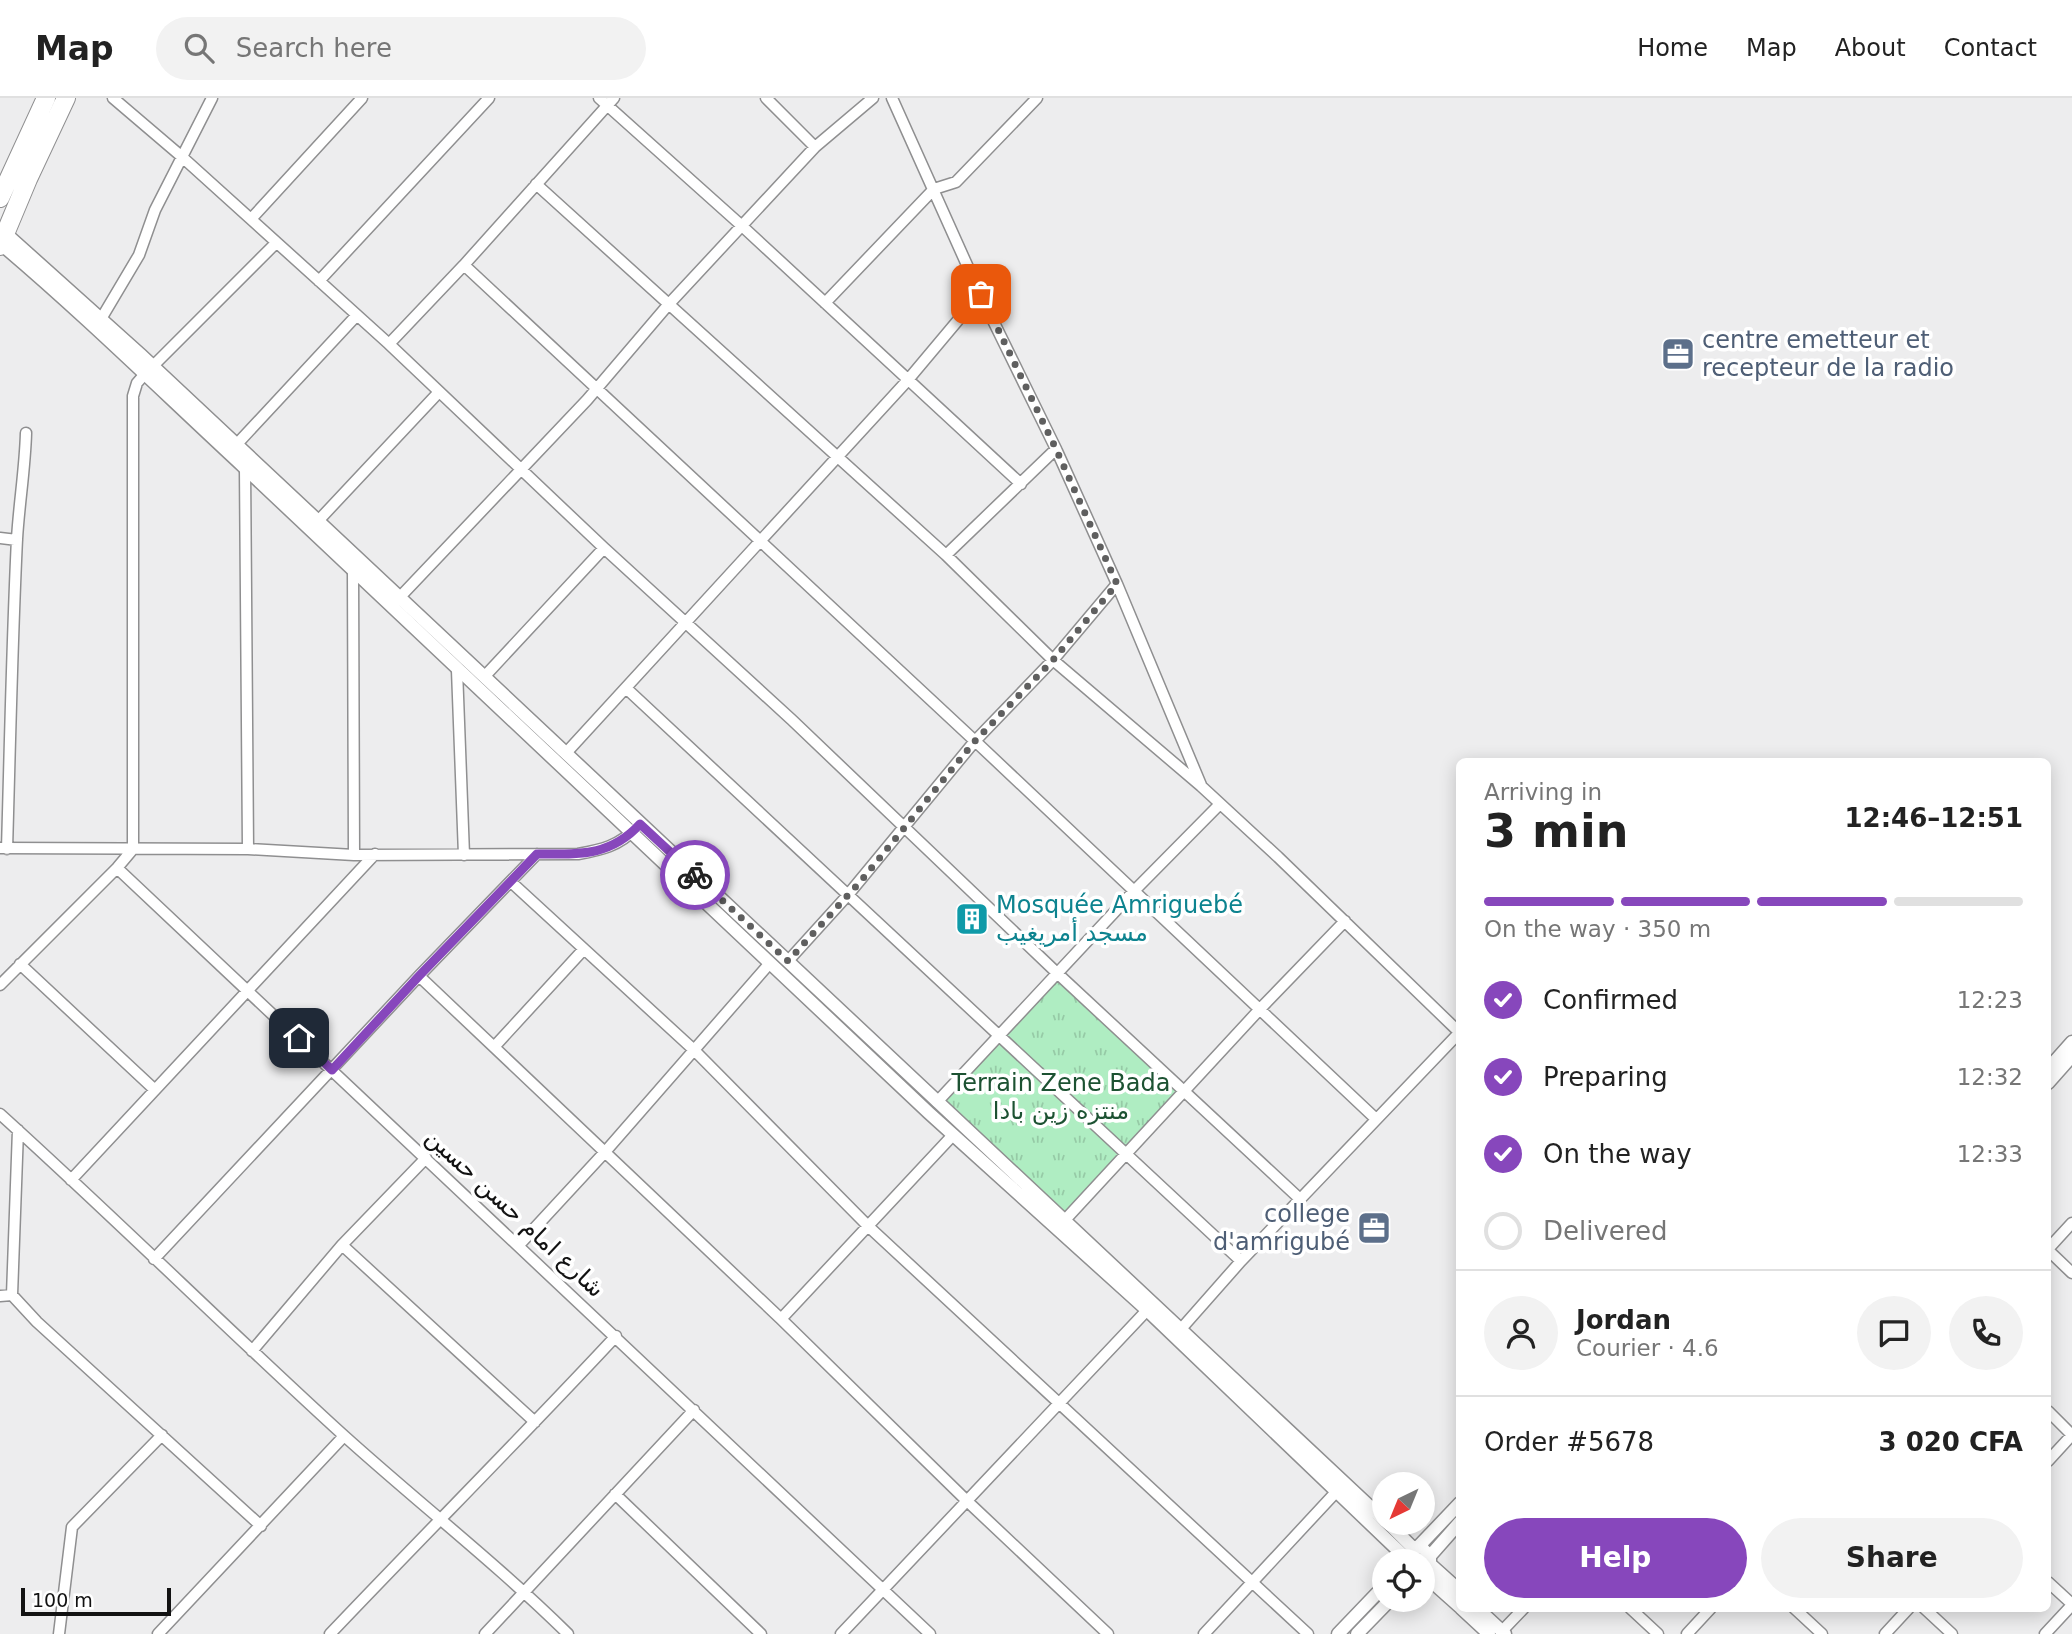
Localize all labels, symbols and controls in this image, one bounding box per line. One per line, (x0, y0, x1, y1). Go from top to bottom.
search box (156, 17, 646, 80)
text: Map (35, 29, 114, 68)
icon: search (180, 29, 218, 67)
text: Search here (236, 33, 392, 63)
text: Home (1637, 34, 1708, 62)
text: Map (1746, 34, 1797, 62)
text: About (1835, 34, 1906, 62)
text: Contact (1944, 34, 2037, 62)
pin (951, 264, 1011, 324)
icon: bag (962, 275, 1000, 313)
place label: centre emetteur et recepteur de la radio (1702, 326, 1954, 382)
office icon: centre emetteur et recepteur de la radio (1659, 335, 1697, 373)
text: Arriving in (1484, 779, 1602, 805)
text: 12:46–12:51 (1844, 803, 2023, 833)
text: 3 min (1484, 804, 1628, 858)
courier (660, 840, 730, 910)
icon: bike (676, 856, 714, 894)
place label: Mosquée Amriguebé مسجد أمريغيب (996, 891, 1243, 947)
building icon: Mosquée Amriguebé مسجد أمريغيب (953, 900, 991, 938)
text: On the way · 350 m (1484, 916, 1711, 942)
icon: check (1484, 981, 1522, 1019)
text: Confirmed (1543, 985, 1678, 1015)
text: 12:23 (1957, 987, 2023, 1013)
pin (269, 1008, 329, 1068)
icon: home (280, 1019, 318, 1057)
icon: check (1484, 1058, 1522, 1096)
text: Preparing (1543, 1062, 1668, 1092)
text: 12:32 (1957, 1064, 2023, 1090)
park label: Terrain Zene Bada منتزه زين بادا (951, 1069, 1170, 1125)
street label: شارع امام حسن حسين (420, 1123, 610, 1303)
icon: check (1484, 1135, 1522, 1173)
text: On the way (1543, 1139, 1692, 1169)
text: 12:33 (1957, 1141, 2023, 1167)
place label: college d'amrigubé (1213, 1200, 1350, 1256)
office icon: college d'amrigubé (1355, 1209, 1393, 1247)
text: Delivered (1543, 1216, 1667, 1246)
button: person (1484, 1296, 1558, 1370)
button: chat (1857, 1296, 1931, 1370)
button: phone (1949, 1296, 2023, 1370)
text: Jordan (1576, 1305, 1671, 1335)
text: Courier · 4.6 (1576, 1335, 1719, 1361)
text: Order #5678 (1484, 1427, 1654, 1457)
text: 3 020 CFA (1879, 1427, 2023, 1457)
north arrow (1372, 1472, 1435, 1535)
map controls (1372, 1472, 1435, 1612)
button: Help (1484, 1518, 1747, 1598)
button: Share (1761, 1518, 2023, 1598)
button: locate (1372, 1549, 1435, 1612)
scale bar (21, 1585, 172, 1617)
text: 100 m (32, 1589, 93, 1611)

